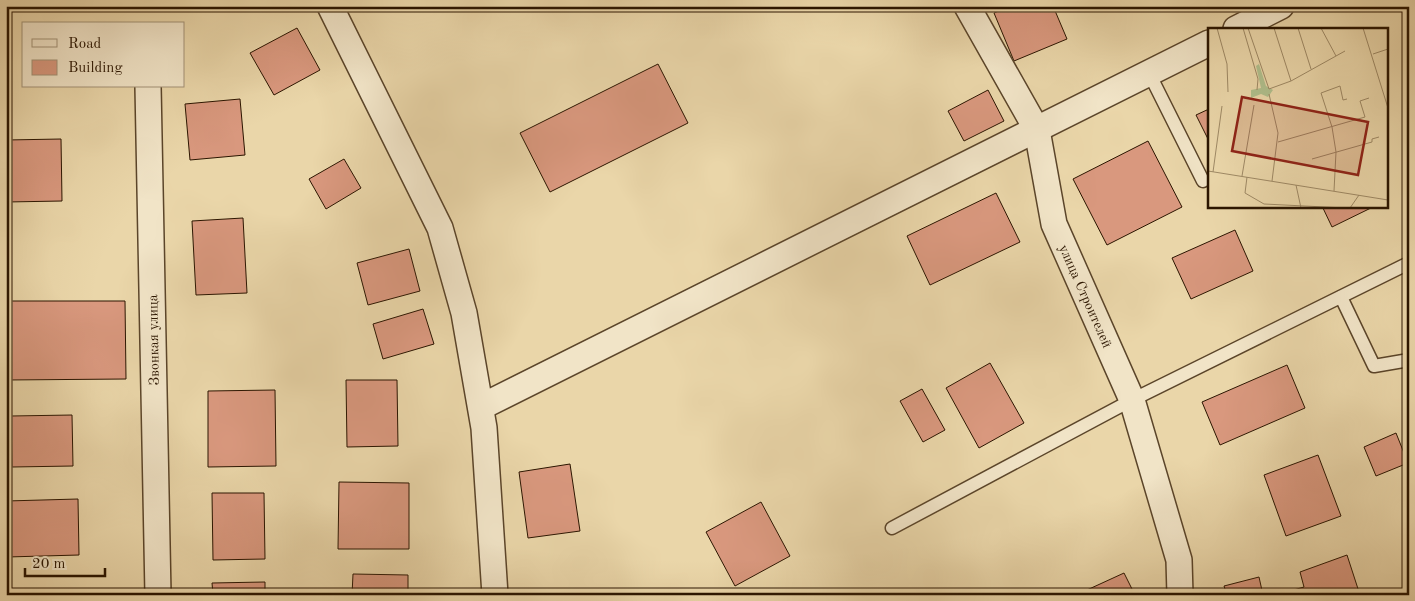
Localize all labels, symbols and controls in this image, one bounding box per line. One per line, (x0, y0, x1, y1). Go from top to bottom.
legend (22, 22, 185, 88)
inset map (1208, 28, 1388, 208)
text: Road (68, 37, 102, 52)
text: Building (68, 61, 123, 76)
street label: улица Строителей (1056, 243, 1114, 350)
street label: Звонкая улица (146, 294, 162, 386)
scale bar (25, 546, 105, 578)
text: 20 m (32, 557, 66, 572)

